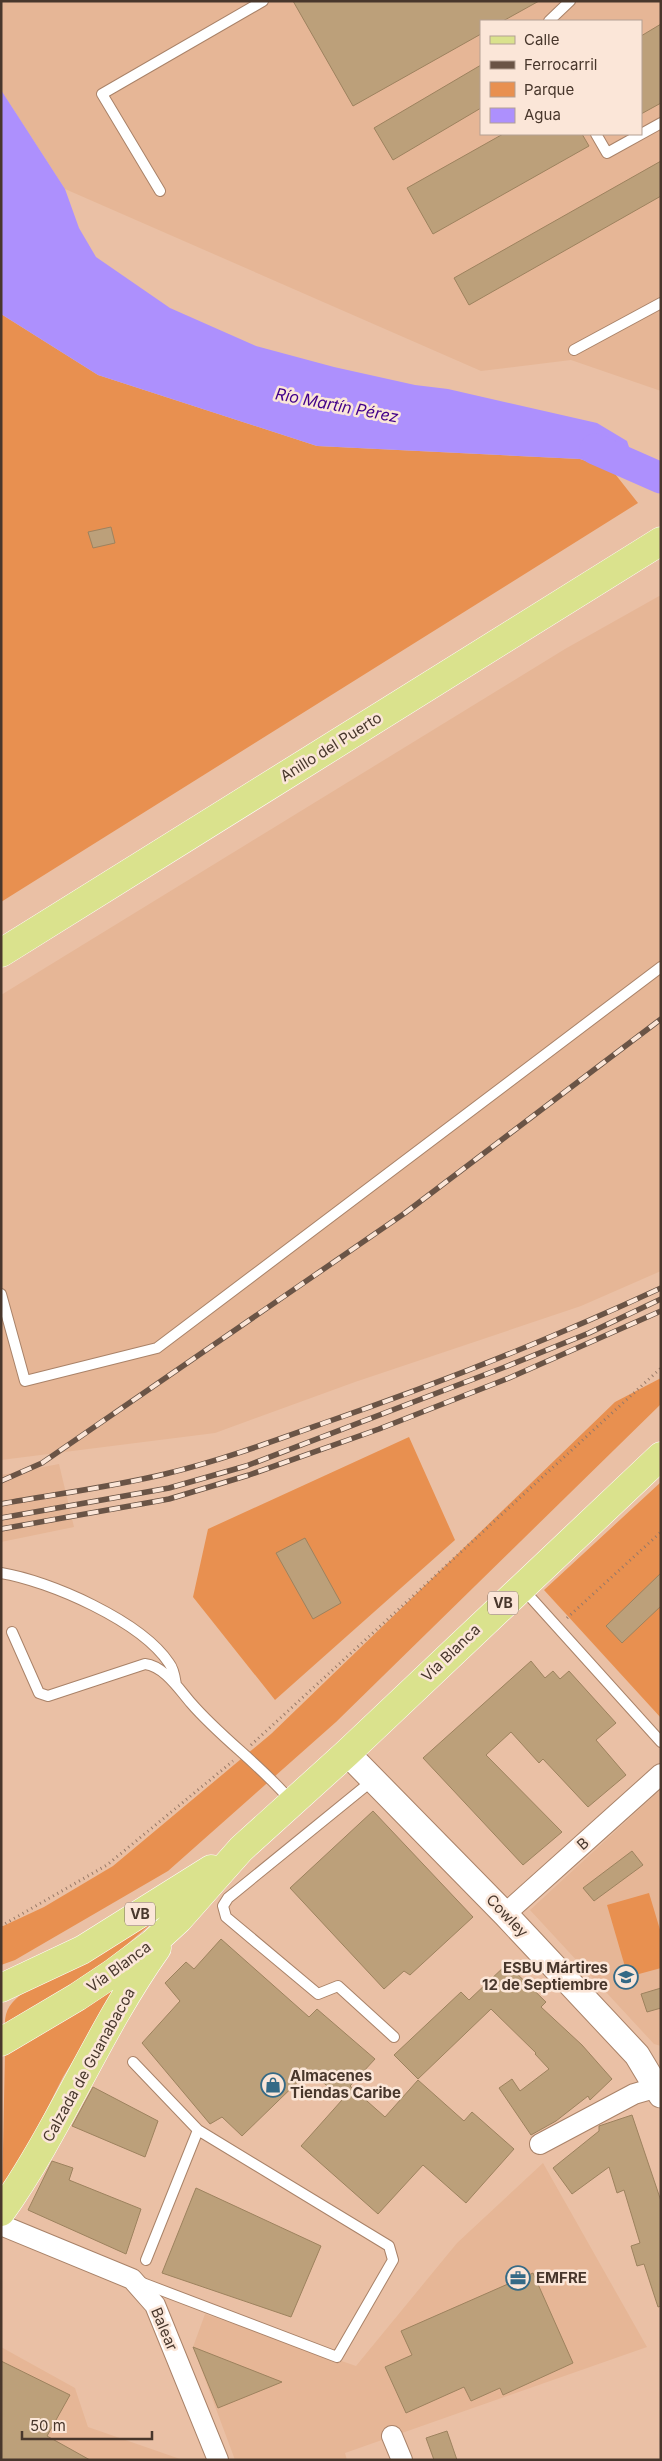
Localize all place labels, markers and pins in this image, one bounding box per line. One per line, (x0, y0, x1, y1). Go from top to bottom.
place label: ESBU Mártires 12 de Septiembre (482, 1958, 608, 1994)
school or university icon: ESBU Mártires 12 de Septiembre (613, 1964, 639, 1990)
place label: Almacenes Tiendas Caribe (290, 2066, 401, 2102)
shop icon: Almacenes Tiendas Caribe (260, 2072, 286, 2098)
office icon: EMFRE (505, 2265, 531, 2291)
place label: EMFRE (536, 2268, 587, 2287)

